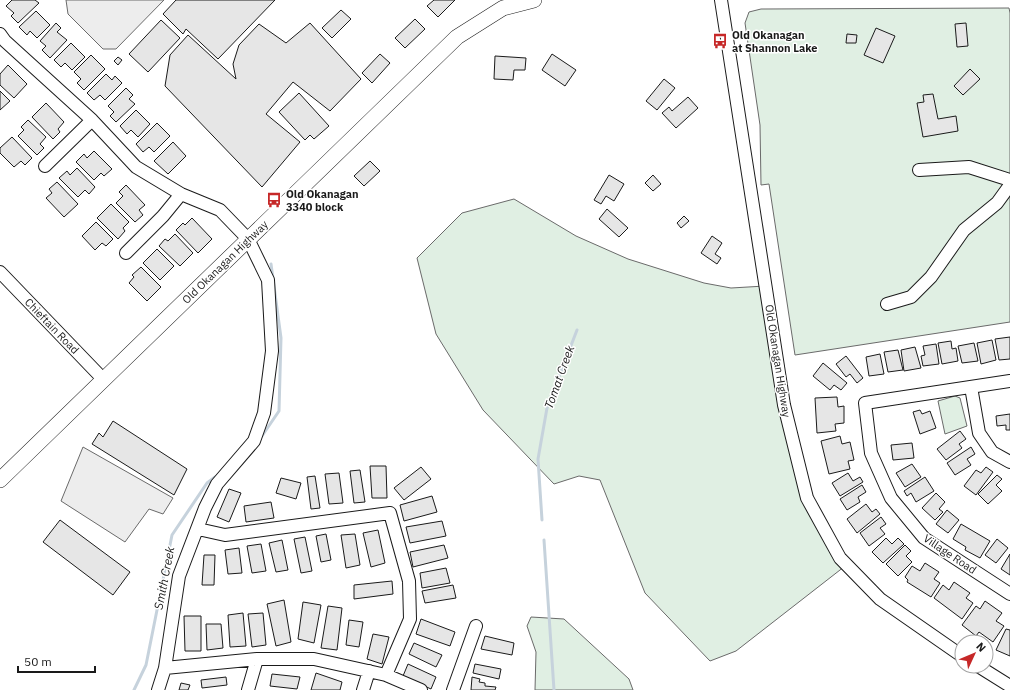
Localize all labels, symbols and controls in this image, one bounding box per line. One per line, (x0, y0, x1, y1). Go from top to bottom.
place label: Old Okanagan at Shannon Lake (732, 28, 818, 55)
bus stop icon: Old Okanagan at Shannon Lake (711, 32, 729, 50)
place label: Old Okanagan 3340 block (286, 187, 359, 214)
bus stop icon: Old Okanagan 3340 block (265, 191, 283, 209)
street label: Old Okanagan Highway (179, 217, 271, 307)
street label: Chieftain Road (22, 295, 82, 357)
street label: Old Okanagan Highway (762, 304, 794, 419)
water label: Tomat Creek (541, 343, 578, 411)
street label: Village Road (921, 531, 979, 577)
water label: Smith Creek (151, 545, 178, 611)
north arrow (954, 634, 994, 674)
text: N (973, 639, 989, 655)
scale bar (18, 648, 95, 674)
text: 50 m (24, 654, 52, 669)

